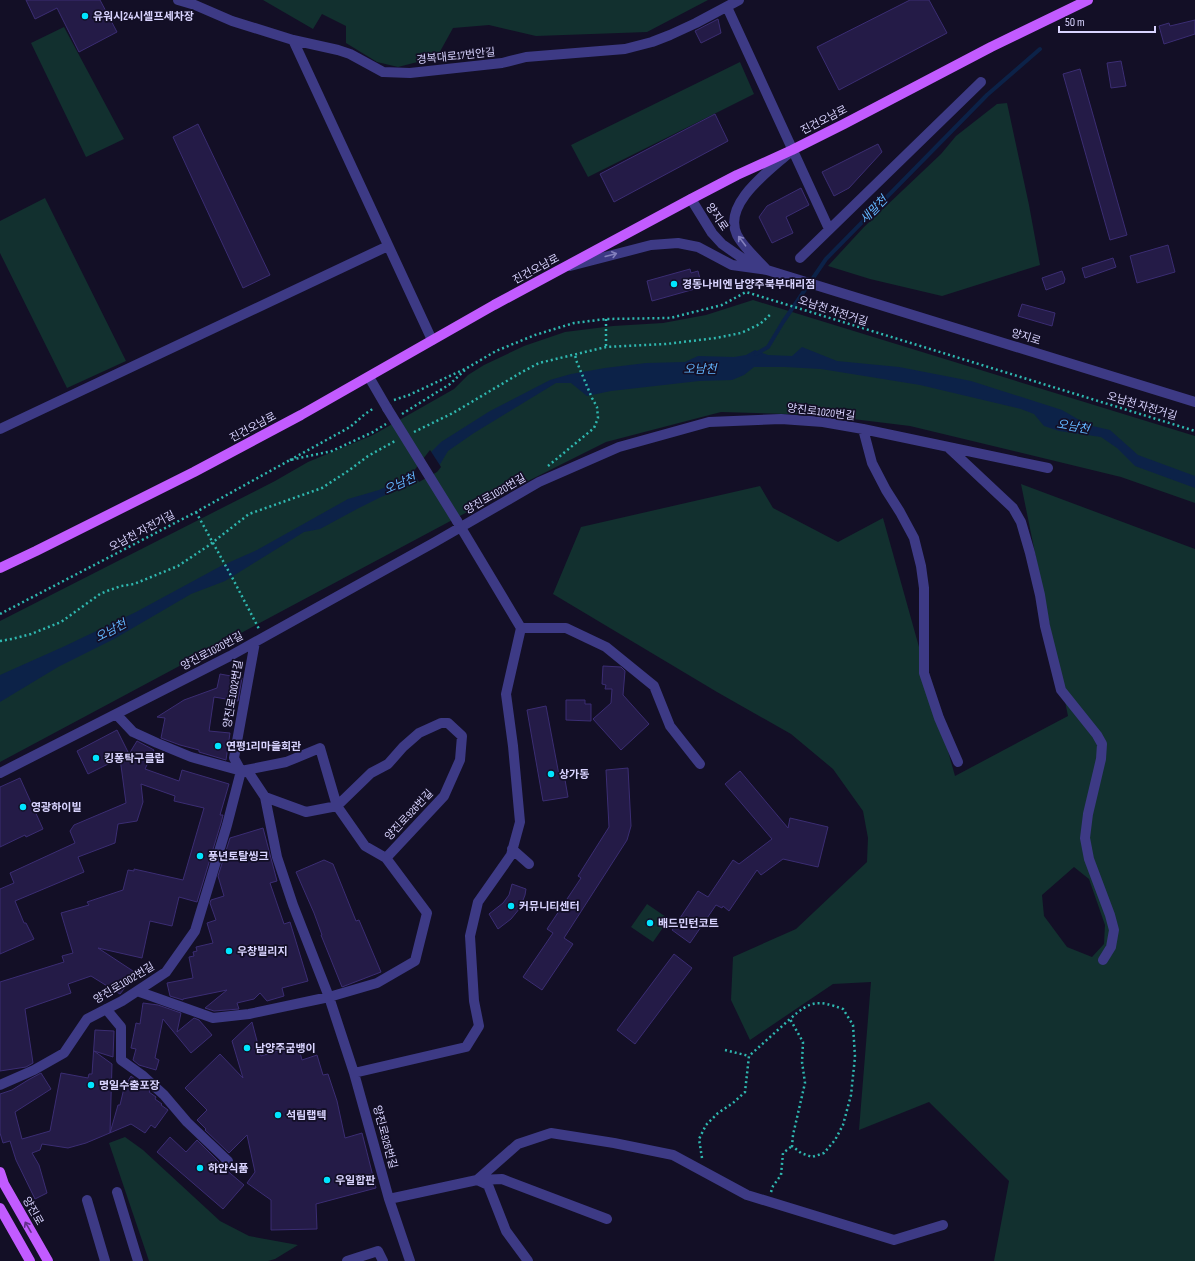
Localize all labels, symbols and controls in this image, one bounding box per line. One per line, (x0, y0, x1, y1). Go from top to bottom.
scale bar (1059, 8, 1155, 34)
place label: 유워시24시셀프세차장 (93, 10, 194, 23)
marker: 유워시24시셀프세차장 (80, 11, 90, 21)
text: 50 m (1065, 15, 1085, 30)
street label: 경복대로17번안길 (416, 45, 496, 67)
street label: 진건오남로 (799, 103, 849, 137)
water label: 새말천 (857, 191, 892, 227)
street label: 양지로 (703, 201, 731, 233)
one-way arrow (737, 235, 746, 246)
street label: 진건오남로 (511, 251, 561, 287)
one-way arrow (604, 251, 617, 259)
place label: 경동나비엔 남양주북부대리점 (682, 278, 815, 291)
marker: 경동나비엔 남양주북부대리점 (669, 279, 679, 289)
street label: 오남천 자전거길 (796, 294, 870, 328)
street label: 양지로 (1010, 326, 1042, 348)
water label: 오남천 (683, 362, 719, 377)
street label: 오남천 자전거길 (1105, 389, 1179, 423)
street label: 양진로1020번길 (786, 401, 856, 423)
street label: 진건오남로 (228, 409, 278, 445)
water label: 오남천 (1055, 417, 1093, 438)
water label: 오남천 (382, 470, 420, 498)
street label: 양진로1020번길 (462, 471, 528, 517)
street label: 오남천 자전거길 (107, 508, 177, 554)
water label: 오남천 (93, 616, 131, 645)
street label: 양진로1020번길 (179, 629, 245, 673)
street label: 양진로1002번길 (221, 659, 245, 729)
place label: 연평1리마을회관 (226, 740, 301, 753)
marker: 연평1리마을회관 (213, 741, 223, 751)
place label: 킹퐁탁구클럽 (104, 752, 165, 765)
marker: 킹퐁탁구클럽 (91, 753, 101, 763)
place label: 상가동 (559, 768, 589, 781)
marker: 상가동 (546, 769, 556, 779)
street label: 양진로926번길 (382, 787, 436, 843)
place label: 영광하이빌 (31, 801, 82, 814)
marker: 영광하이빌 (18, 802, 28, 812)
place label: 풍년토탈씽크 (208, 850, 269, 863)
marker: 풍년토탈씽크 (195, 851, 205, 861)
place label: 커뮤니티센터 (519, 900, 580, 913)
marker: 커뮤니티센터 (506, 901, 516, 911)
place label: 배드민턴코트 (658, 917, 719, 930)
marker: 배드민턴코트 (645, 918, 655, 928)
place label: 우창빌리지 (237, 945, 288, 958)
marker: 우창빌리지 (224, 946, 234, 956)
street label: 양진로1002번길 (91, 960, 157, 1006)
place label: 남양주굼뱅이 (255, 1042, 316, 1055)
marker: 남양주굼뱅이 (242, 1043, 252, 1053)
place label: 명일수출포장 (99, 1079, 160, 1092)
marker: 명일수출포장 (86, 1080, 96, 1090)
street label: 양진로926번길 (370, 1104, 400, 1170)
place label: 석림랩텍 (286, 1109, 326, 1122)
marker: 석림랩텍 (273, 1110, 283, 1120)
place label: 하얀식품 (208, 1162, 248, 1175)
marker: 하얀식품 (195, 1163, 205, 1173)
place label: 우일합판 (335, 1174, 375, 1187)
marker: 우일합판 (322, 1175, 332, 1185)
street label: 양진로 (20, 1195, 46, 1227)
one-way arrow (24, 1221, 32, 1233)

